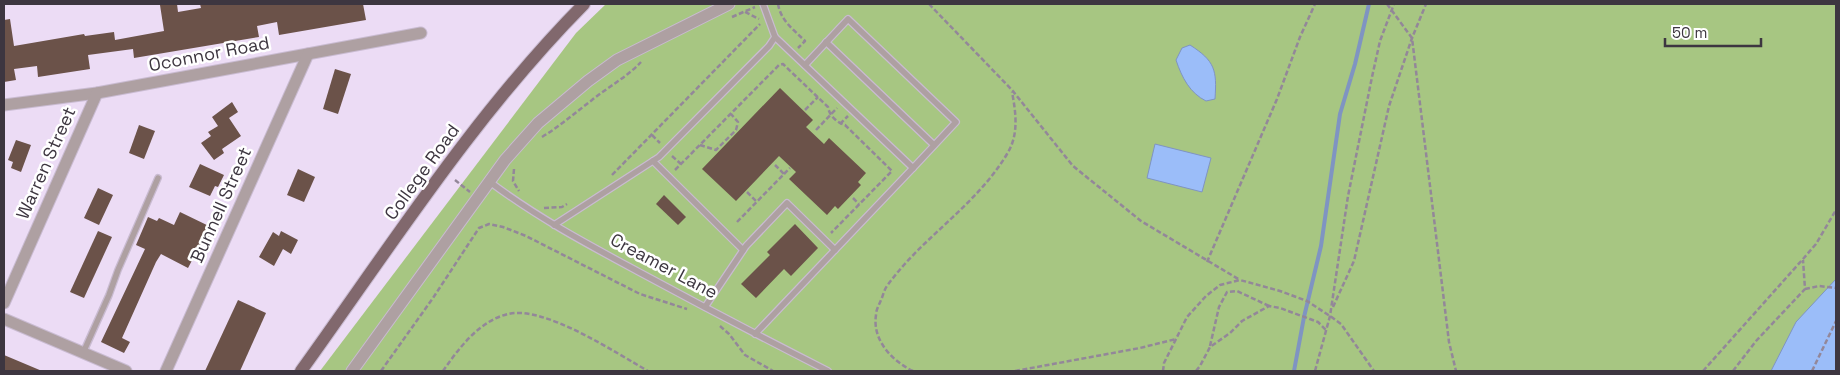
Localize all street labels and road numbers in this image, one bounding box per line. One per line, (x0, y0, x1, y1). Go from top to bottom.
street label: Oconnor Road (146, 31, 271, 77)
street label: Warren Street (11, 103, 81, 223)
street label: College Road (379, 119, 464, 224)
street label: Bunnell Street (185, 143, 256, 266)
street label: Creamer Lane (607, 228, 722, 304)

